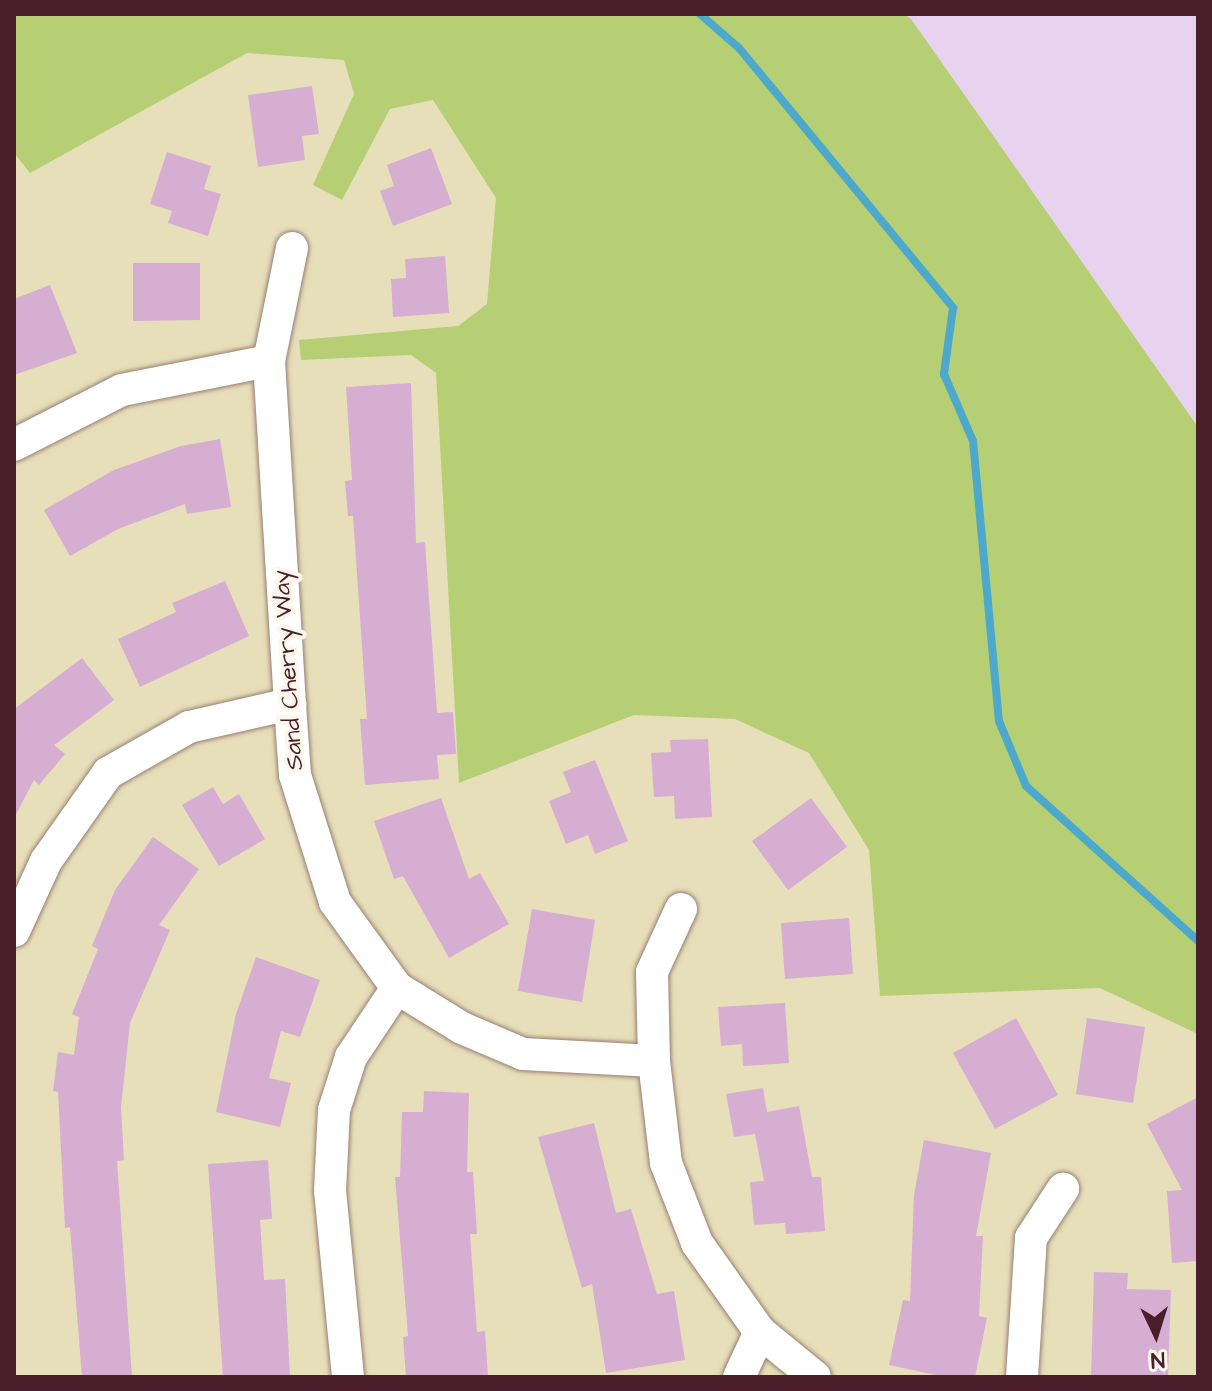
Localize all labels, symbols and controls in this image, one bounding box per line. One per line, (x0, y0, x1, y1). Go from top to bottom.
street label: Sand Cherry Way (268, 569, 310, 771)
north arrow (1116, 1295, 1196, 1375)
text: N (1150, 1343, 1166, 1375)

